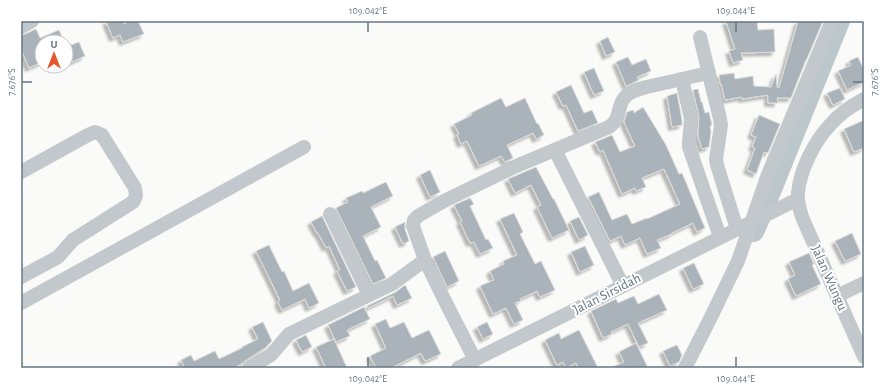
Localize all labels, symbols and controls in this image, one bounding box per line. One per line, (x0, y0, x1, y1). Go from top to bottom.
text: 109.042°E (349, 6, 387, 16)
text: 109.044°E (717, 6, 755, 16)
north arrow (34, 34, 74, 74)
text: U (50, 39, 58, 50)
text: 7.676°S (7, 68, 17, 96)
text: 7.676°S (870, 68, 880, 96)
street label: Jalan Wungu (808, 243, 850, 313)
street label: Jalan Sirsidah (571, 271, 643, 317)
text: 109.042°E (349, 374, 387, 384)
text: 109.044°E (717, 374, 755, 384)

